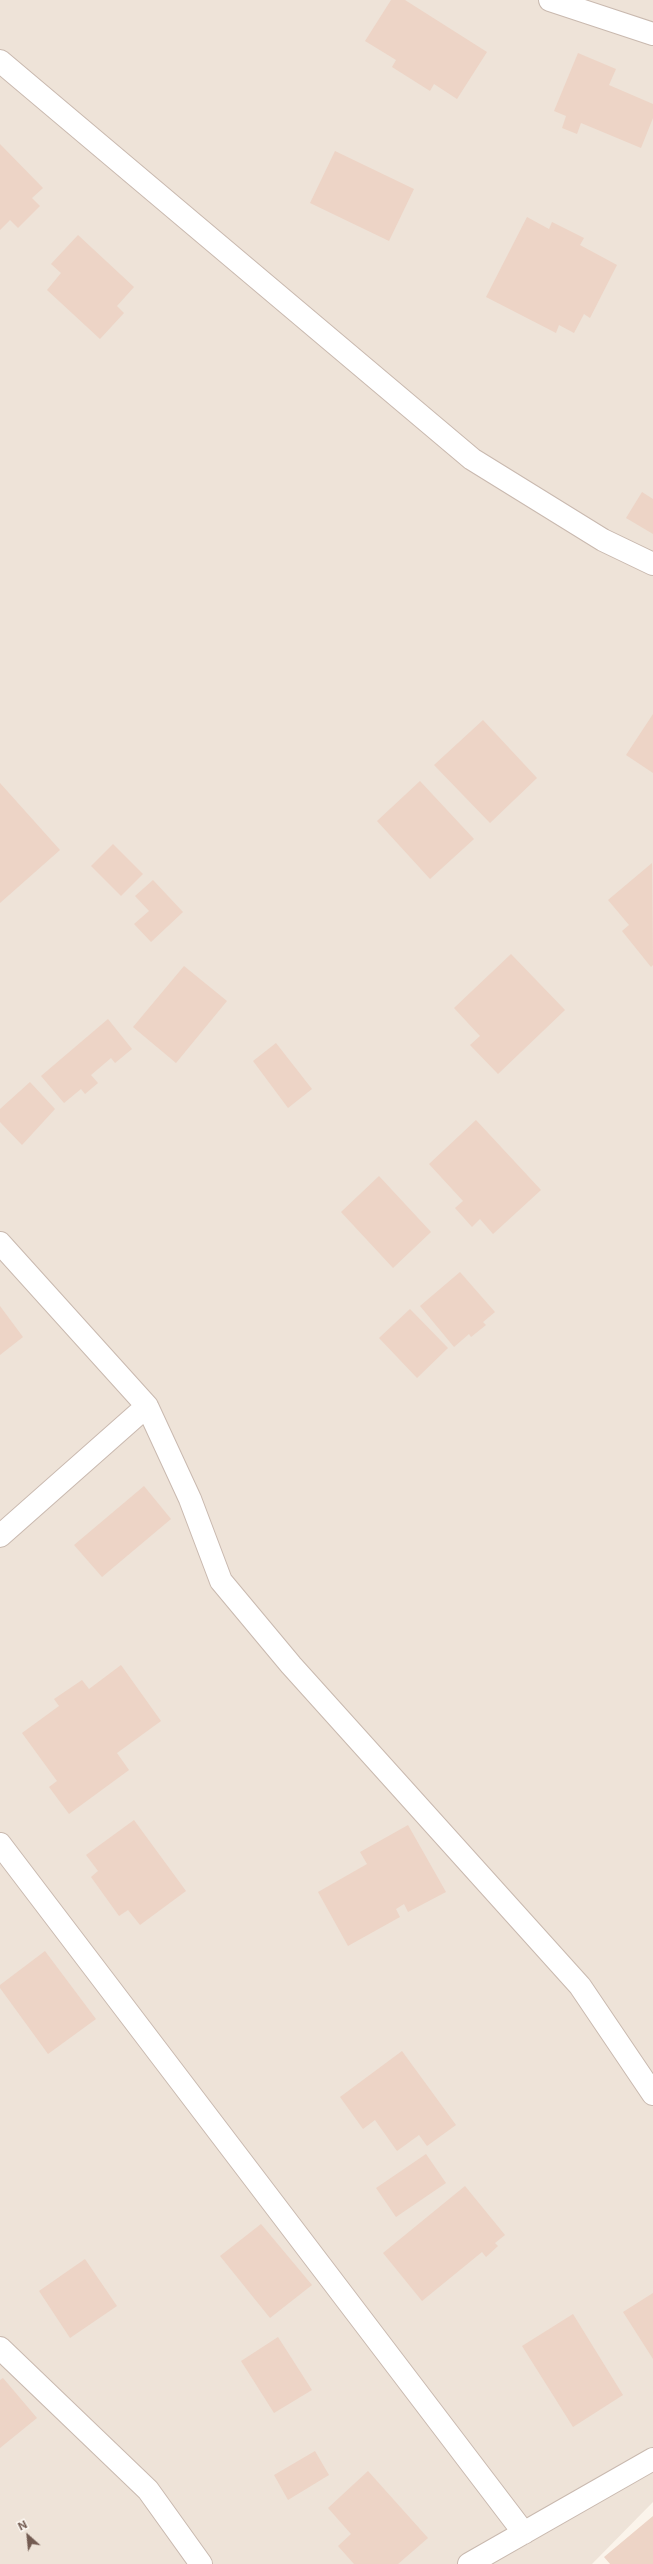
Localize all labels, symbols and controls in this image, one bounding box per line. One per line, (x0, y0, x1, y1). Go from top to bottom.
north arrow (8, 2516, 48, 2556)
text: N (16, 2517, 29, 2533)

